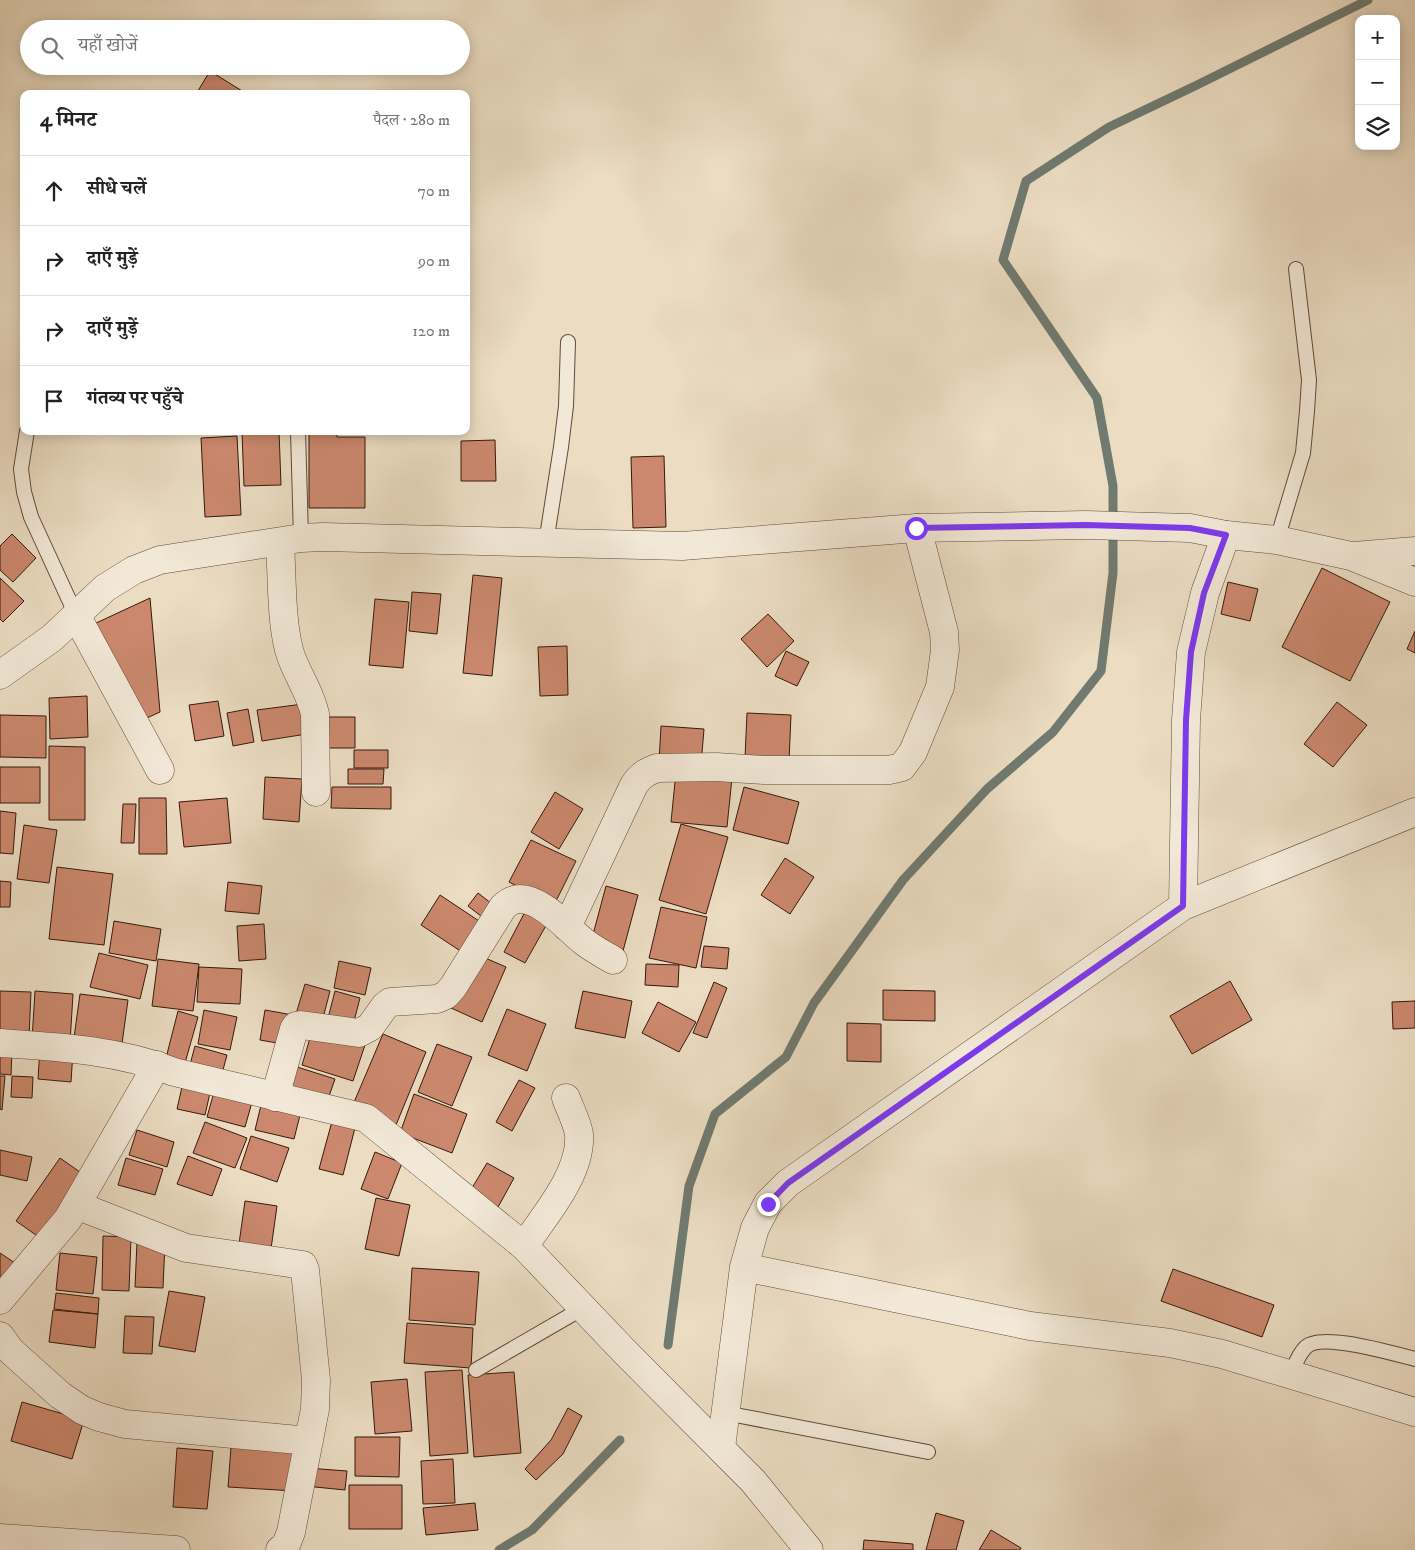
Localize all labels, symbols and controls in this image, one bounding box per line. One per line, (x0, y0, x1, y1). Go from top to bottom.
map controls (1355, 15, 1400, 150)
button: + (1355, 15, 1400, 60)
search box (20, 20, 470, 75)
icon: search (38, 34, 66, 62)
text: यहाँ खोजें (78, 34, 138, 57)
button: − (1355, 60, 1400, 105)
button: layers (1355, 105, 1400, 150)
text: 4 मिनट (40, 107, 96, 133)
text: पैदल · 280 m (373, 110, 450, 130)
icon: ahead (40, 177, 68, 205)
text: सीधे चलें (87, 177, 146, 200)
text: 70 m (418, 181, 450, 201)
icon: right (40, 247, 68, 275)
text: दाएँ मुड़ें (87, 247, 138, 270)
text: 90 m (418, 251, 450, 271)
icon: right (40, 317, 68, 345)
text: दाएँ मुड़ें (87, 317, 138, 340)
text: 120 m (412, 321, 450, 341)
icon: arrive (40, 387, 68, 415)
text: गंतव्य पर पहुँचे (87, 387, 183, 410)
route start (905, 517, 928, 540)
route end (757, 1193, 780, 1216)

